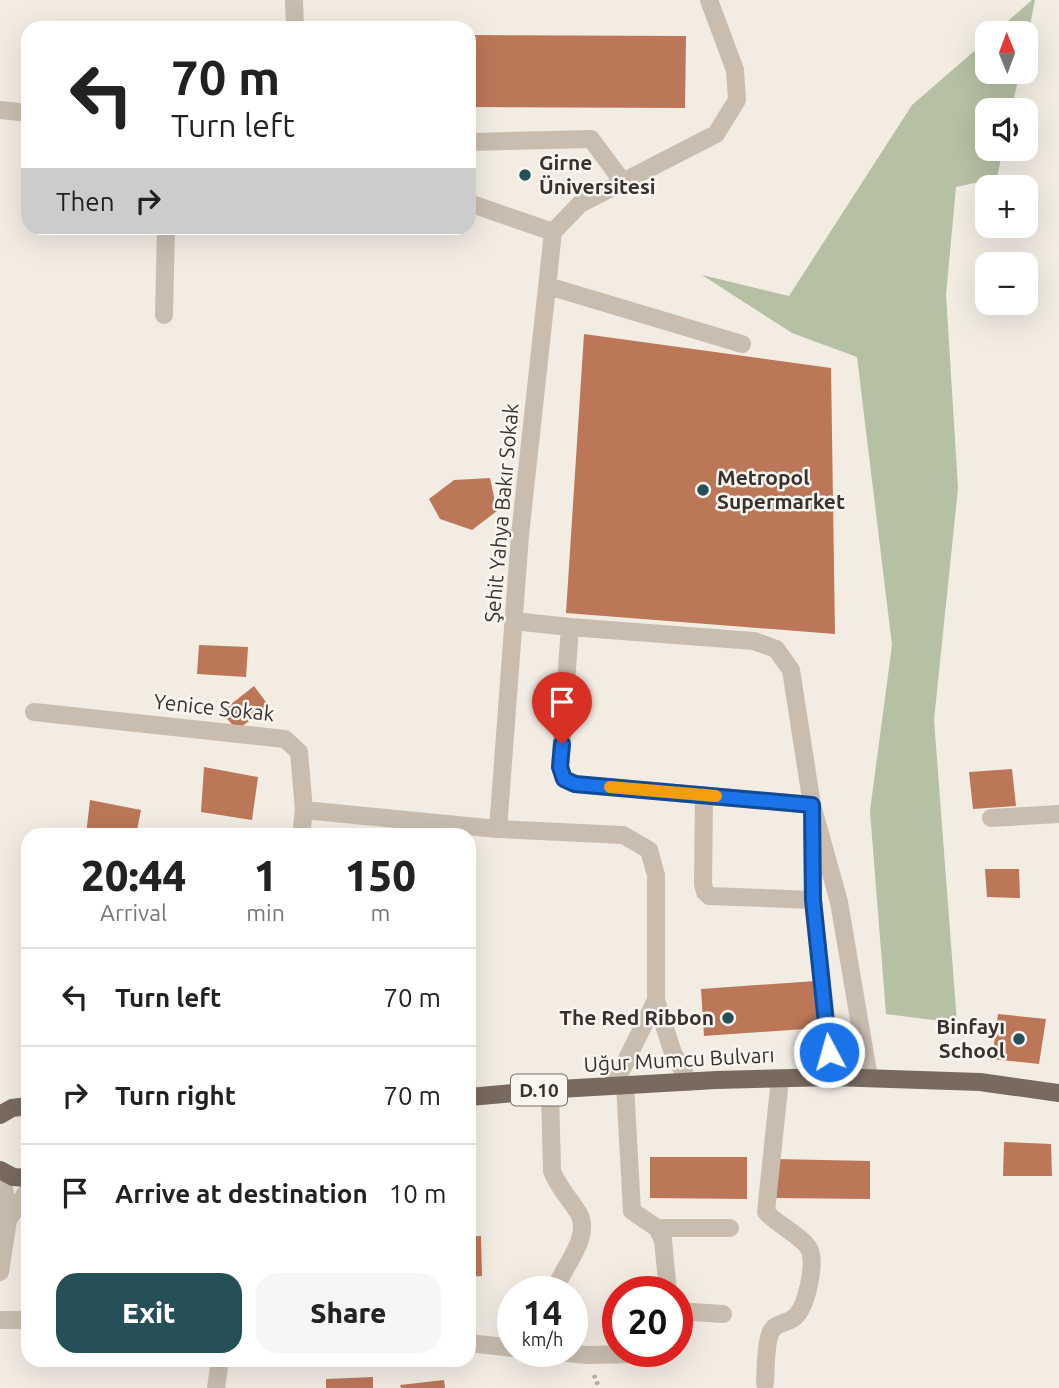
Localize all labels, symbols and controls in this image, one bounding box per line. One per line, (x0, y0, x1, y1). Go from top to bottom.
north arrow (975, 21, 1038, 84)
map controls (975, 21, 1038, 315)
icon: left (56, 49, 147, 140)
text: 70 m (171, 49, 280, 104)
button: sound (975, 98, 1038, 161)
text: Turn left (171, 107, 295, 143)
place label: Girne Üniversitesi (539, 150, 656, 198)
marker: Girne Üniversitesi (517, 167, 533, 183)
button: + (975, 175, 1038, 238)
icon: right (129, 182, 167, 220)
text: Then (56, 187, 115, 216)
button: − (975, 252, 1038, 315)
street label: Şehit Yahya Bakır Sokak (479, 402, 523, 624)
place label: Metropol Supermarket (717, 465, 845, 513)
marker: Metropol Supermarket (695, 482, 711, 498)
pin (532, 672, 592, 744)
icon: arrive (543, 683, 581, 721)
street label: Yenice Sokak (153, 689, 276, 725)
text: 20:44 (81, 852, 186, 899)
text: 1 (254, 852, 277, 899)
text: 150 (345, 852, 416, 899)
text: Arrival (100, 900, 167, 925)
text: min (246, 900, 285, 925)
text: m (370, 900, 390, 925)
icon: left (56, 978, 94, 1016)
text: Turn left (115, 983, 221, 1012)
text: 70 m (383, 983, 441, 1012)
place label: The Red Ribbon (559, 1005, 714, 1029)
marker: The Red Ribbon (720, 1010, 736, 1026)
place label: Binfayı School (936, 1014, 1005, 1062)
position arrow (792, 1015, 866, 1089)
marker: Binfayı School (1011, 1031, 1027, 1047)
street label: Uğur Mumcu Bulvarı (583, 1042, 775, 1076)
road number: D.10 (511, 1074, 567, 1106)
icon: right (56, 1076, 94, 1114)
text: Turn right (115, 1081, 236, 1110)
text: 70 m (383, 1081, 441, 1110)
icon: arrive (56, 1174, 94, 1212)
text: Arrive at destination (115, 1179, 368, 1208)
text: 10 m (389, 1179, 446, 1208)
button: Exit (56, 1273, 242, 1353)
button: Share (256, 1273, 441, 1353)
speed limit sign: 20 (602, 1276, 693, 1367)
text: 14 (523, 1292, 562, 1332)
text: km/h (522, 1329, 563, 1349)

